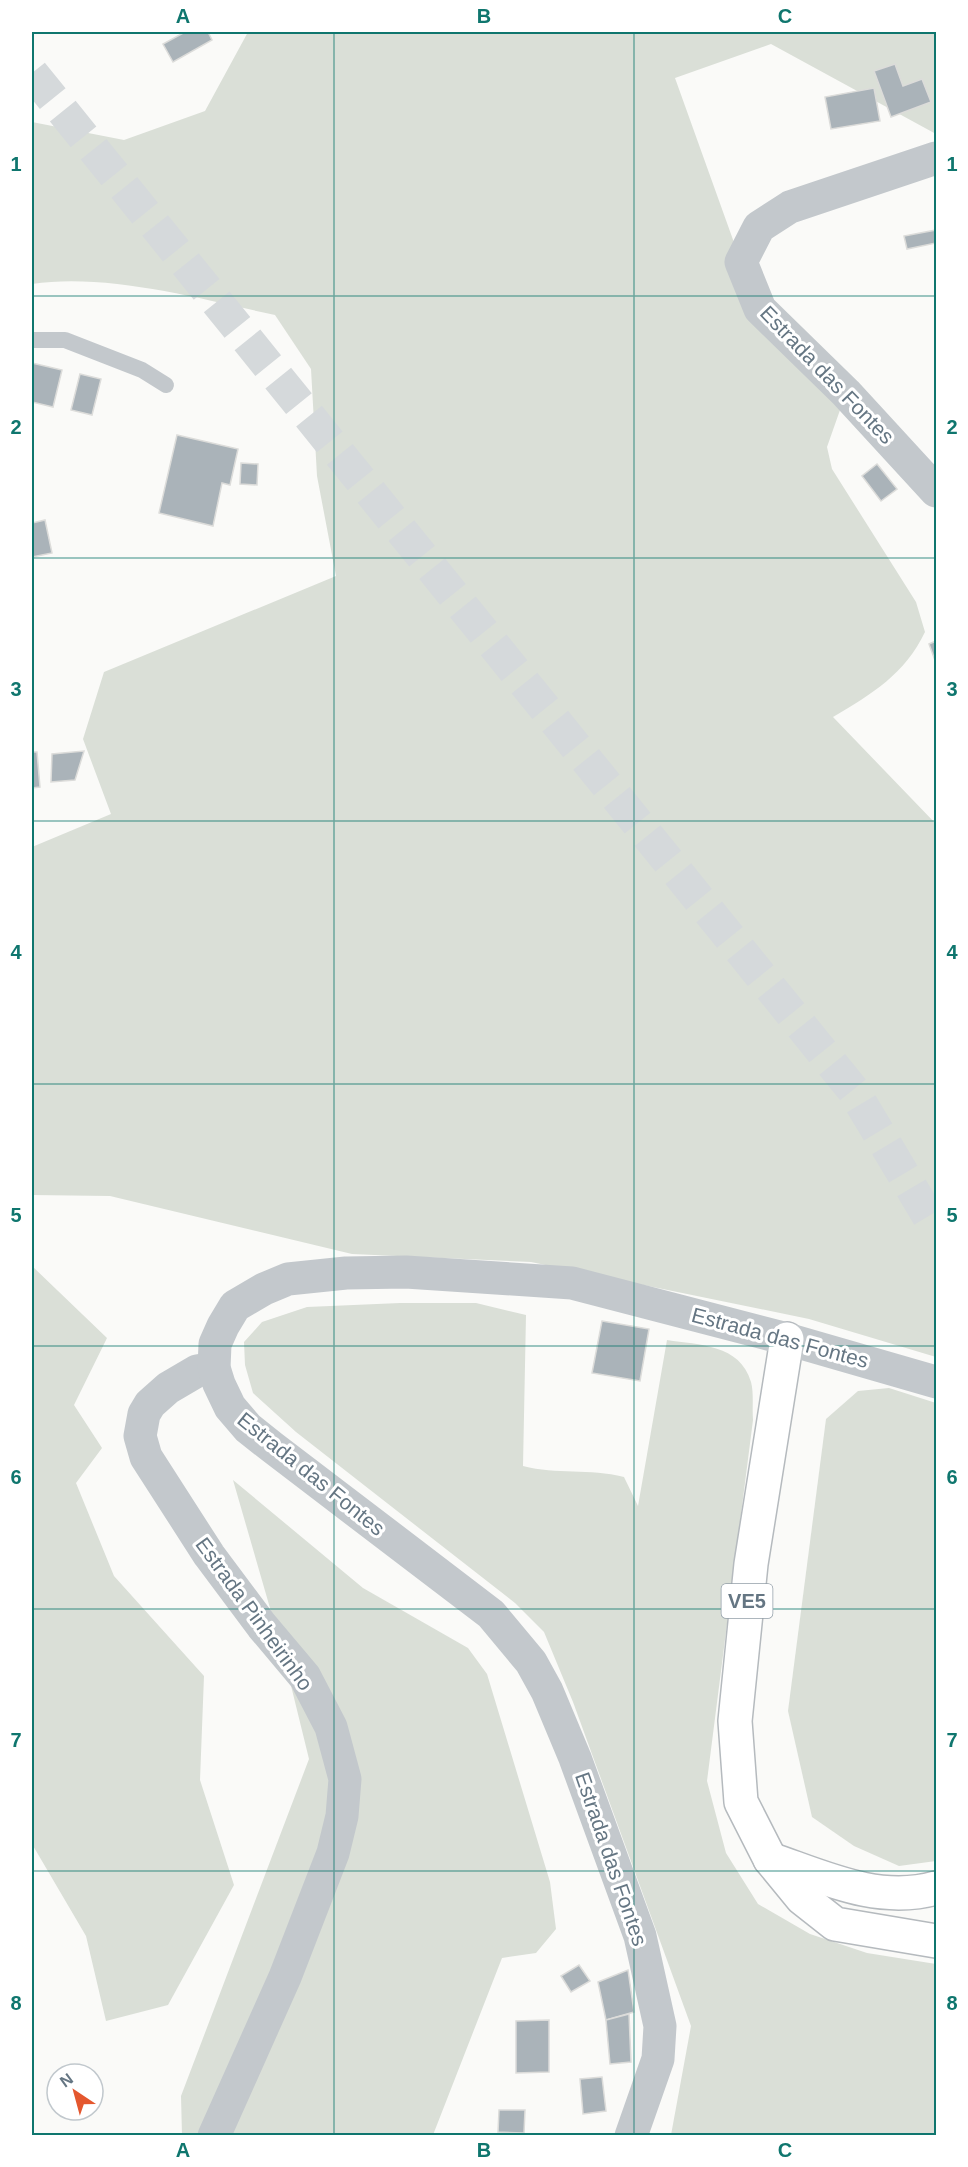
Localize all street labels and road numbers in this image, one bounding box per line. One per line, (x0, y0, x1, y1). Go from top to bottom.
street label: Estrada das Fontes (756, 301, 899, 448)
street label: Estrada das Fontes (689, 1303, 871, 1372)
street label: Estrada das Fontes (233, 1407, 389, 1540)
street label: Estrada Pinheirinho (191, 1533, 318, 1695)
road number: VE5 (722, 1584, 772, 1618)
street label: Estrada das Fontes (571, 1769, 652, 1949)

